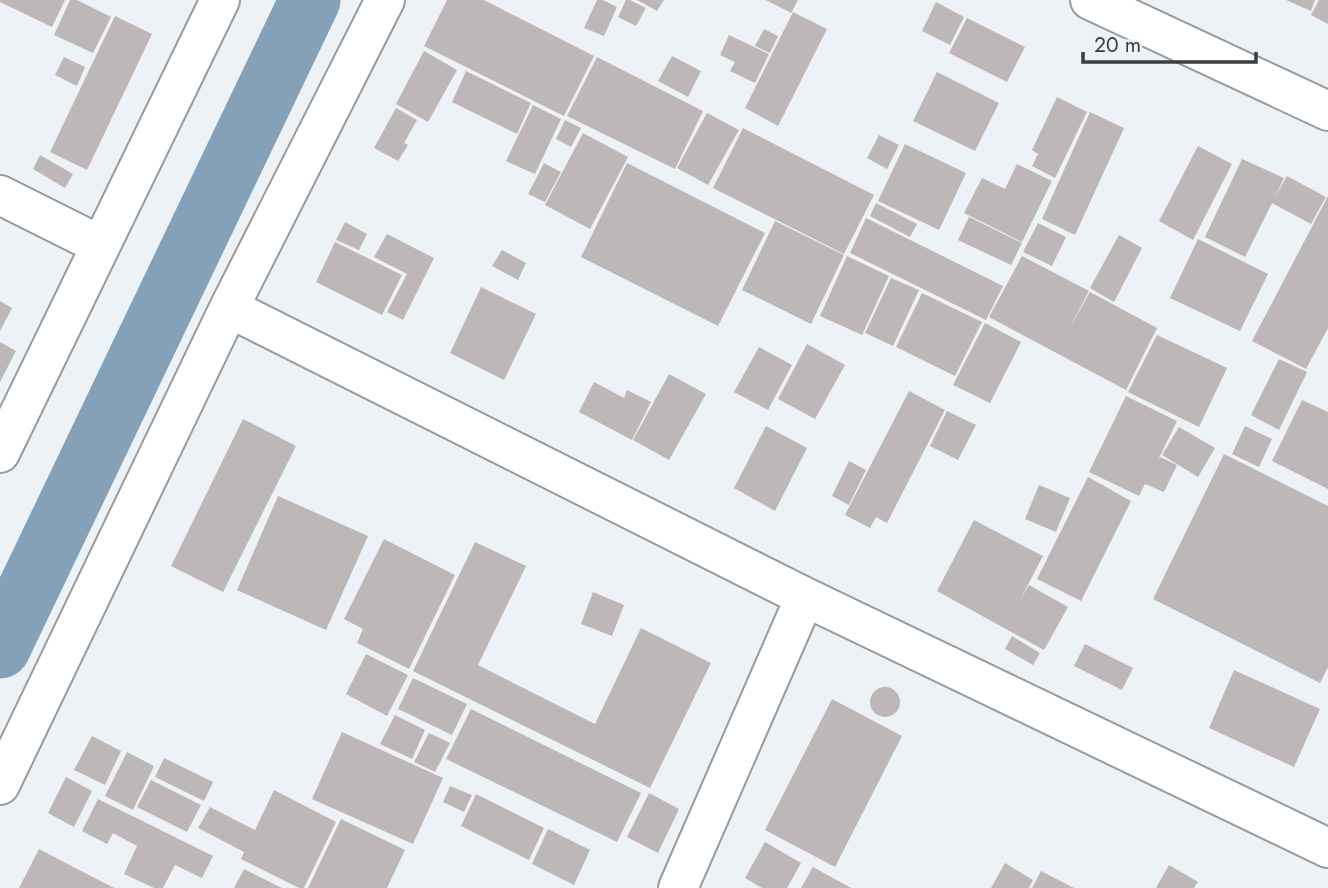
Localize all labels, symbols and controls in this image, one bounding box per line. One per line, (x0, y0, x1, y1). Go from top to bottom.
scale bar (1083, 21, 1256, 65)
text: 20 m (1094, 30, 1141, 60)

